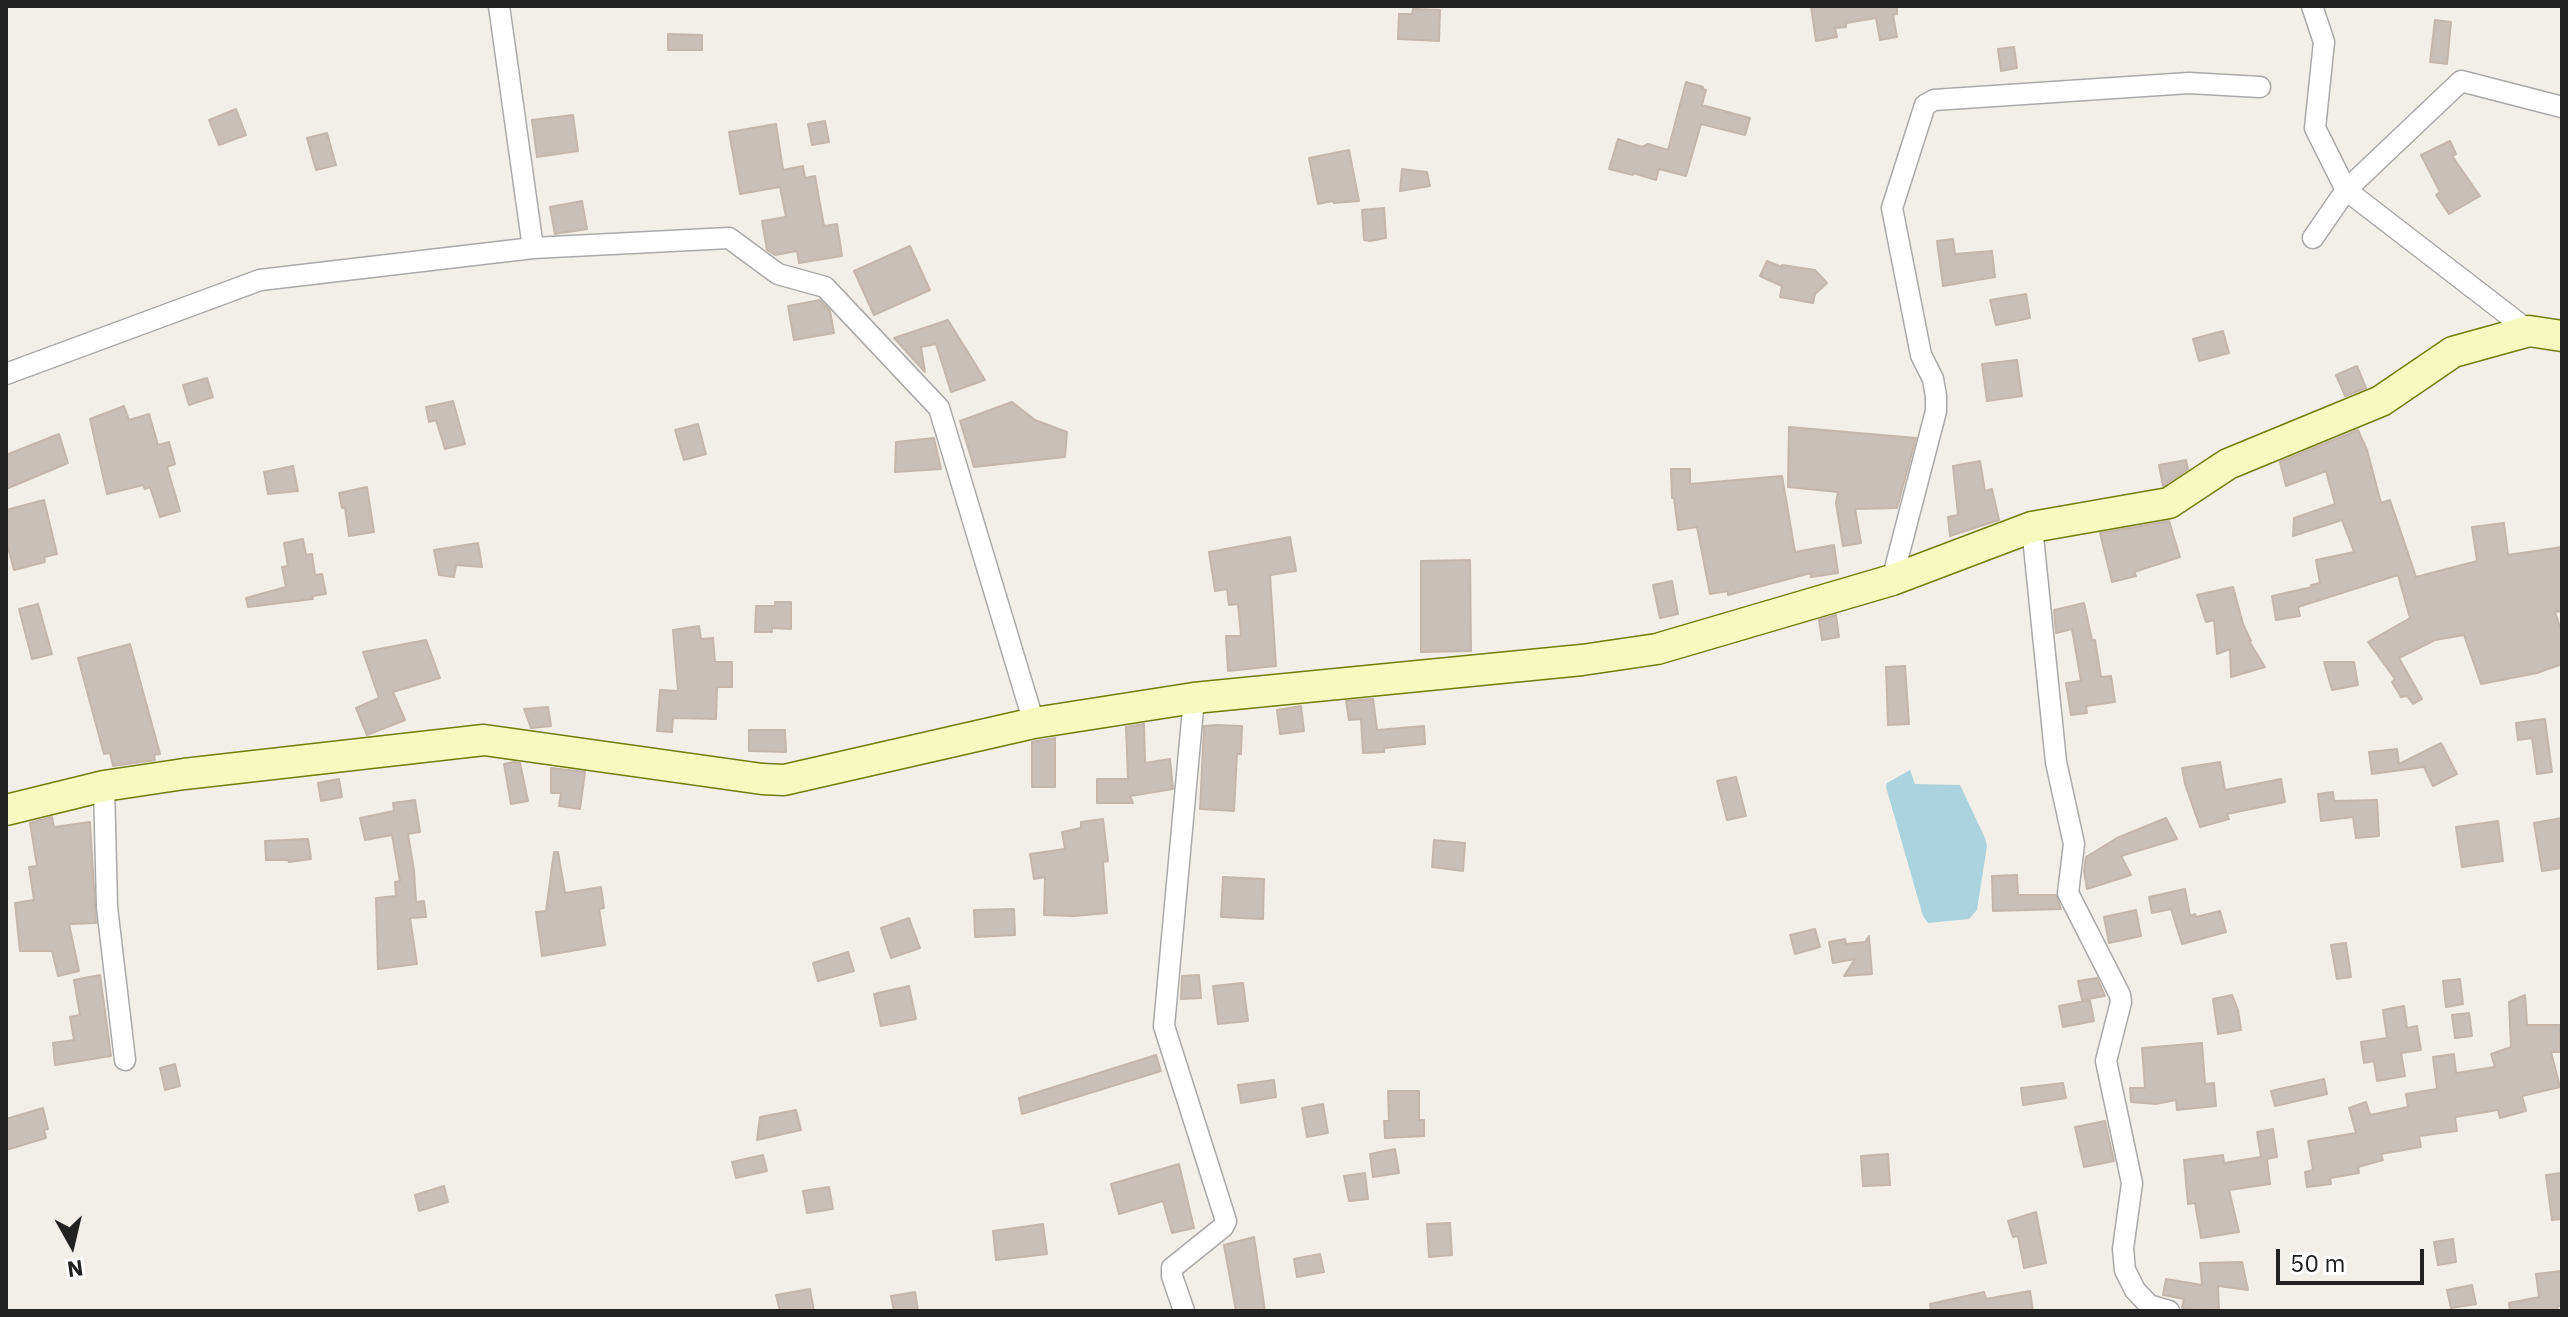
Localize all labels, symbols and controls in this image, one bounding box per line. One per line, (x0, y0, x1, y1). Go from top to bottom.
north arrow (32, 1205, 112, 1285)
scale bar (2280, 1233, 2428, 1283)
text: 50 m (2290, 1247, 2345, 1279)
text: N (66, 1254, 85, 1285)

